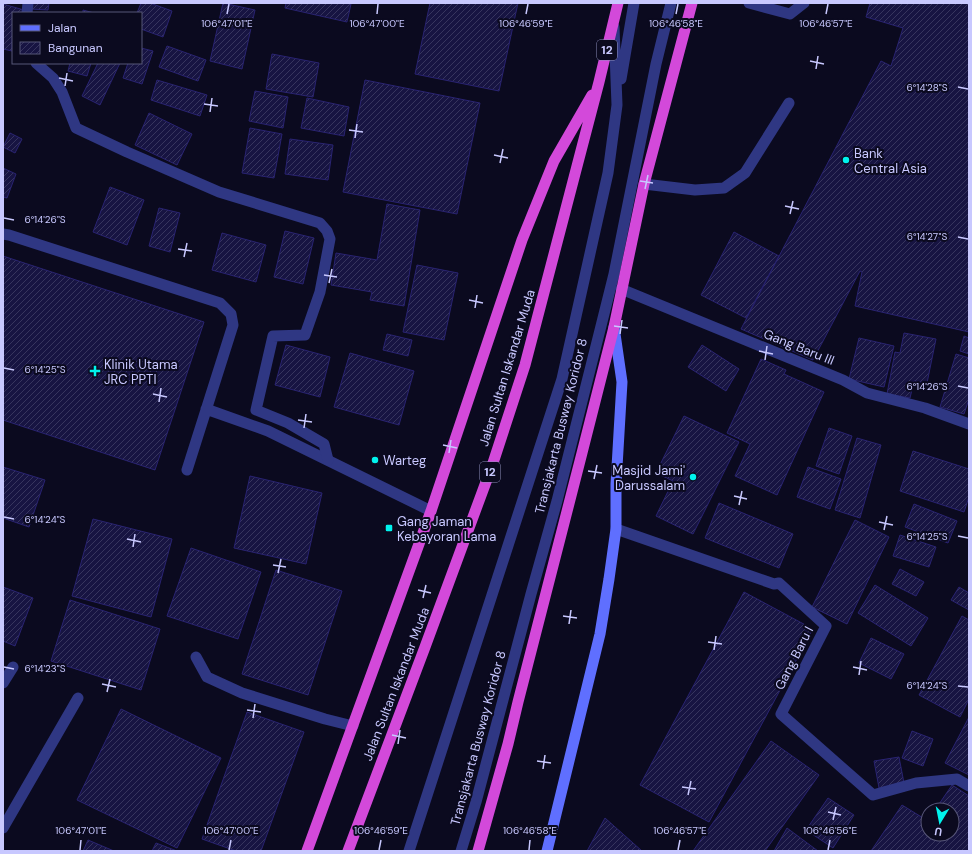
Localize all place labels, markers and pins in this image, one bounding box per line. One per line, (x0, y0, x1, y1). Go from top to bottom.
place label: Bank Central Asia (854, 145, 927, 177)
marker: Bank Central Asia (841, 155, 851, 165)
place label: Klinik Utama JRC PPTI (104, 356, 178, 388)
marker: Klinik Utama JRC PPTI (89, 365, 101, 377)
place label: Warteg (383, 452, 426, 469)
marker: Warteg (370, 455, 380, 465)
place label: Masjid Jami' Darussalam (612, 462, 685, 494)
marker: Masjid Jami' Darussalam (688, 472, 698, 482)
place label: Gang Jaman Kebayoran Lama (397, 513, 496, 545)
marker: Gang Jaman Kebayoran Lama (384, 523, 394, 533)

